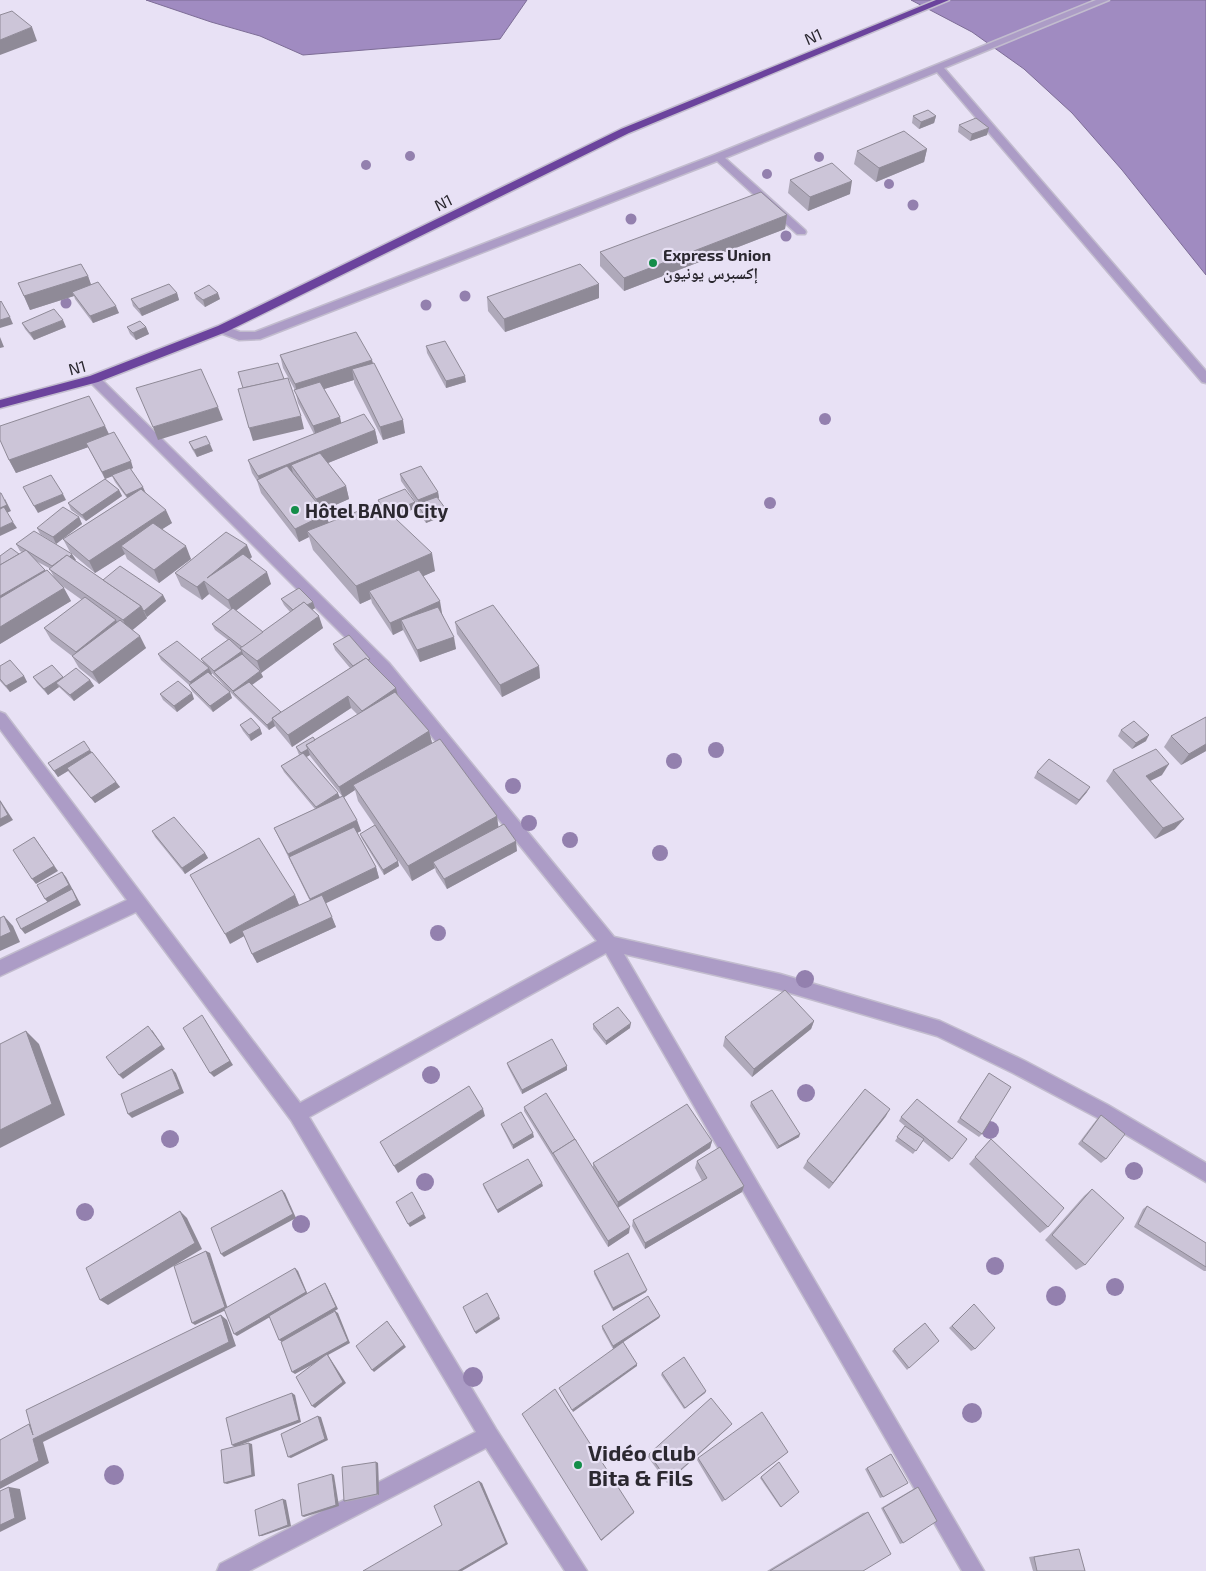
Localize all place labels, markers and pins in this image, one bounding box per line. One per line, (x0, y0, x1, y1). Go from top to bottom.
place label: Express Union إكسبرس يونيون (663, 245, 771, 284)
marker: Express Union إكسبرس يونيون (647, 257, 659, 269)
place label: Hôtel BANO City (305, 499, 448, 523)
marker: Hôtel BANO City (289, 504, 301, 516)
place label: Vidéo club Bita & Fils (588, 1439, 696, 1490)
marker: Vidéo club Bita & Fils (572, 1459, 584, 1471)

